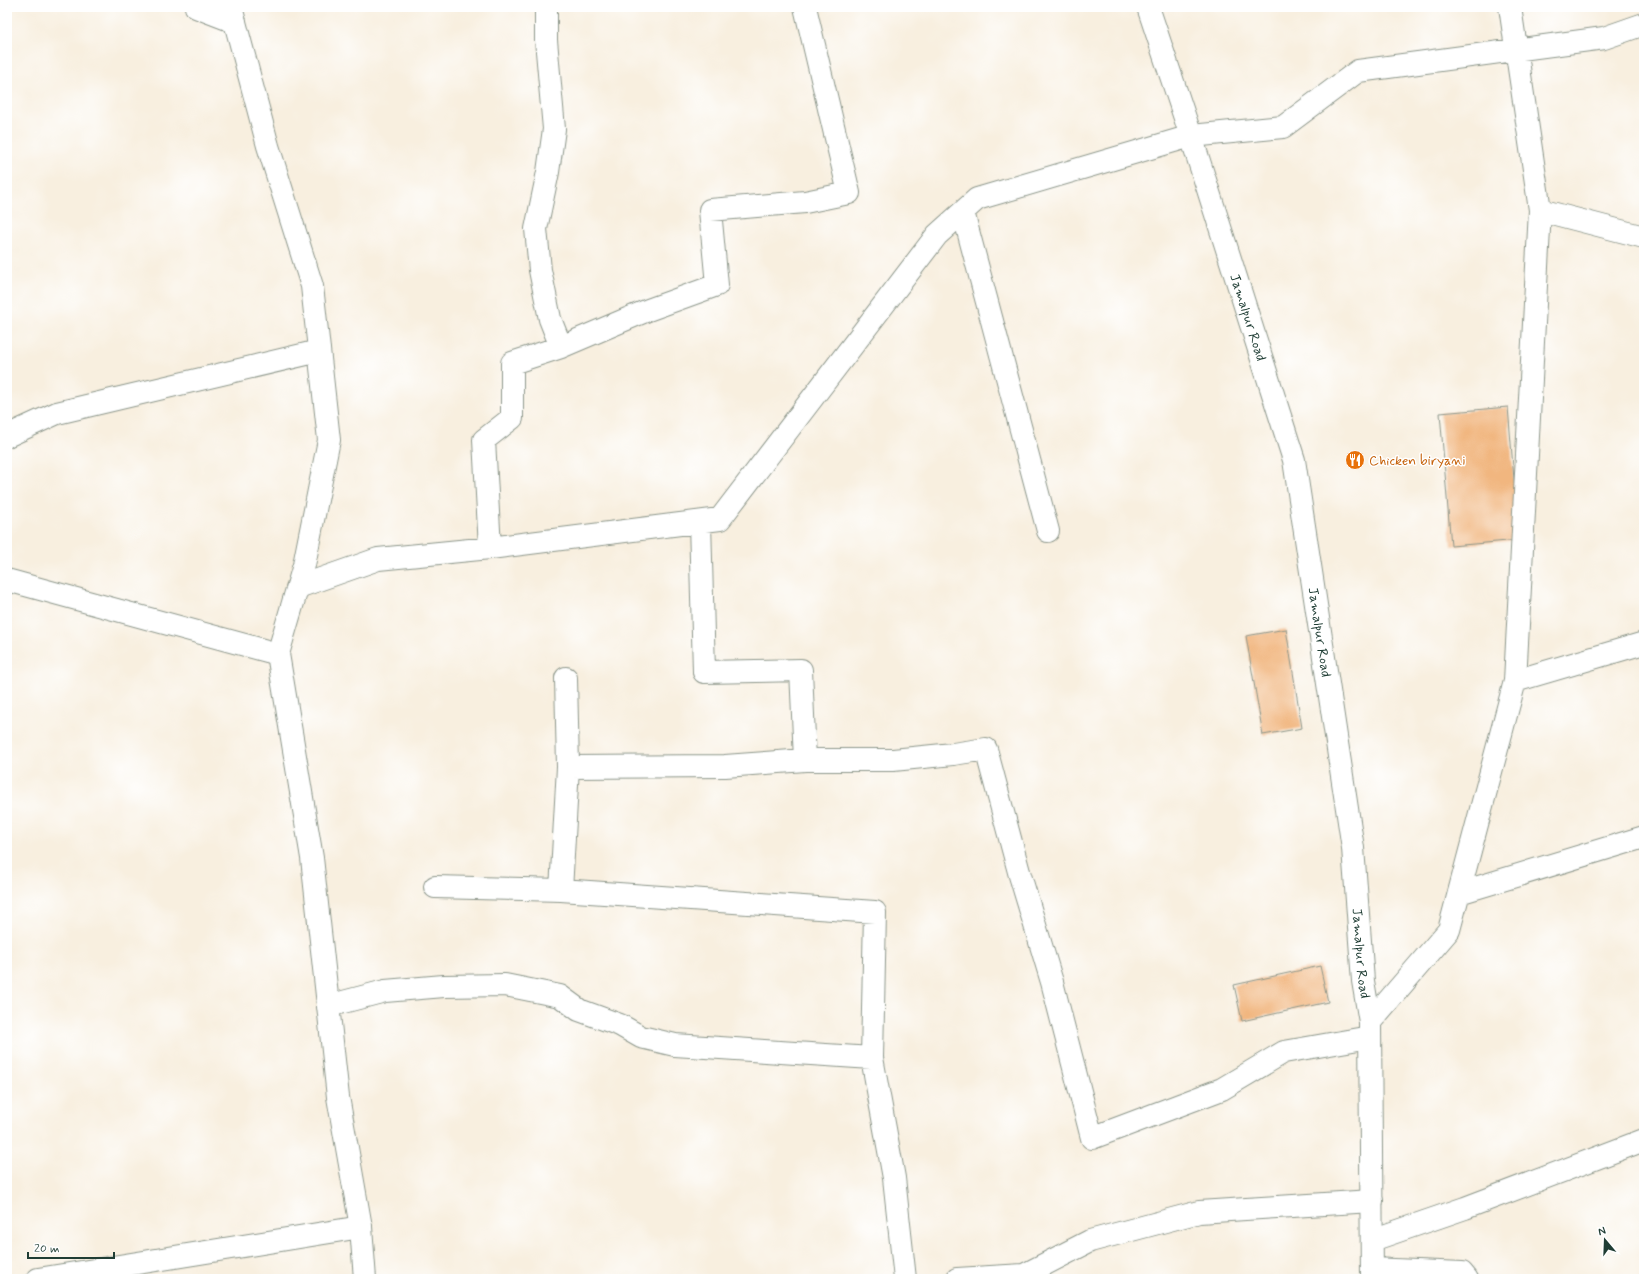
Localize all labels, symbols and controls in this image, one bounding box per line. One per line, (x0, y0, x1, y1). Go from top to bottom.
street label: Jamalpur Road (1225, 271, 1270, 363)
restaurant icon: Chicken biryani (1344, 449, 1366, 471)
place label: Chicken biryani (1369, 452, 1466, 470)
street label: Jamalpur Road (1303, 586, 1335, 678)
street label: Jamalpur Road (1348, 907, 1374, 1000)
north arrow (1585, 1220, 1625, 1260)
text: N (1596, 1224, 1608, 1239)
scale bar (28, 1234, 114, 1260)
text: 20 m (34, 1241, 60, 1257)

